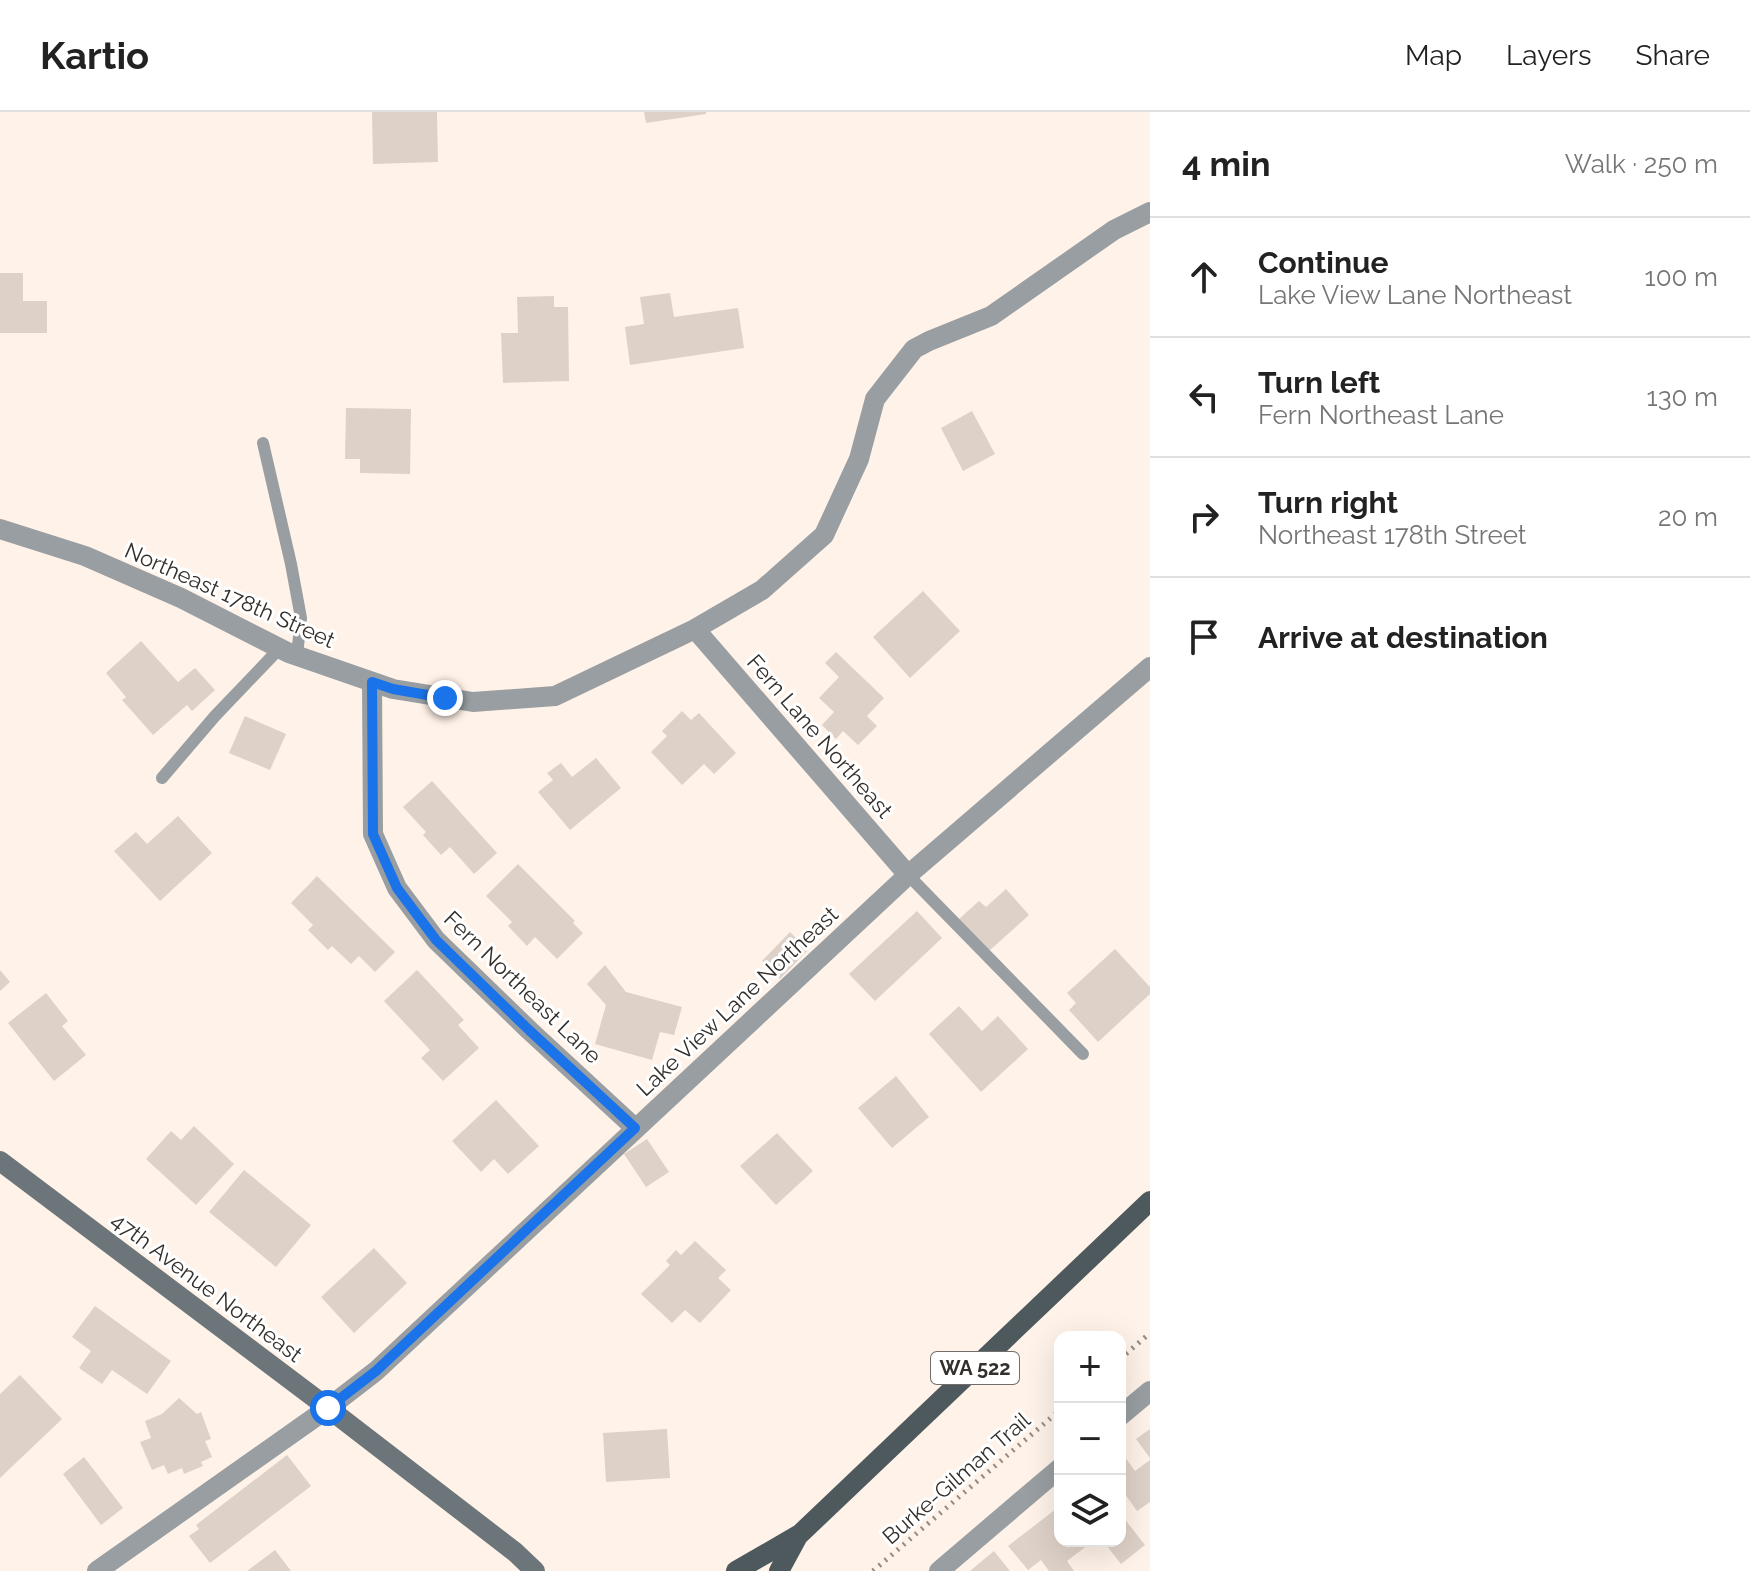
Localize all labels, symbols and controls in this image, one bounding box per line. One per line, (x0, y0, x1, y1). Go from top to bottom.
text: Kartio (40, 33, 149, 78)
text: Map (1405, 39, 1462, 72)
text: Layers (1506, 39, 1592, 72)
text: Share (1636, 39, 1710, 72)
text: 4 min (1182, 144, 1270, 184)
text: Walk · 250 m (1565, 149, 1718, 179)
text: Continue (1258, 245, 1389, 280)
icon: ahead (1182, 255, 1226, 299)
text: 100 m (1645, 262, 1718, 292)
text: Lake View Lane Northeast (1258, 280, 1572, 310)
text: Turn left (1258, 365, 1380, 400)
icon: left (1182, 375, 1226, 419)
text: 130 m (1647, 382, 1718, 412)
text: Fern Northeast Lane (1258, 400, 1504, 430)
text: Turn right (1258, 485, 1398, 520)
icon: right (1182, 495, 1226, 539)
text: 20 m (1658, 502, 1718, 532)
text: Northeast 178th Street (1258, 520, 1527, 550)
street label: Northeast 178th Street (121, 537, 340, 653)
icon: arrive (1182, 615, 1226, 659)
text: Arrive at destination (1258, 620, 1548, 655)
street label: Fern Lane Northeast (742, 649, 899, 824)
route end (427, 680, 463, 716)
street label: Lake View Lane Northeast (631, 900, 844, 1101)
street label: Fern Northeast Lane (439, 905, 607, 1069)
street label: 47th Avenue Northeast (106, 1207, 308, 1368)
map controls (1054, 1331, 1126, 1547)
button: + (1054, 1331, 1126, 1403)
road number: WA 522 (931, 1352, 1019, 1384)
route start (310, 1390, 346, 1426)
button: − (1054, 1403, 1126, 1475)
street label: Burke-Gilman Trail (877, 1407, 1035, 1549)
button: layers (1054, 1475, 1126, 1547)

